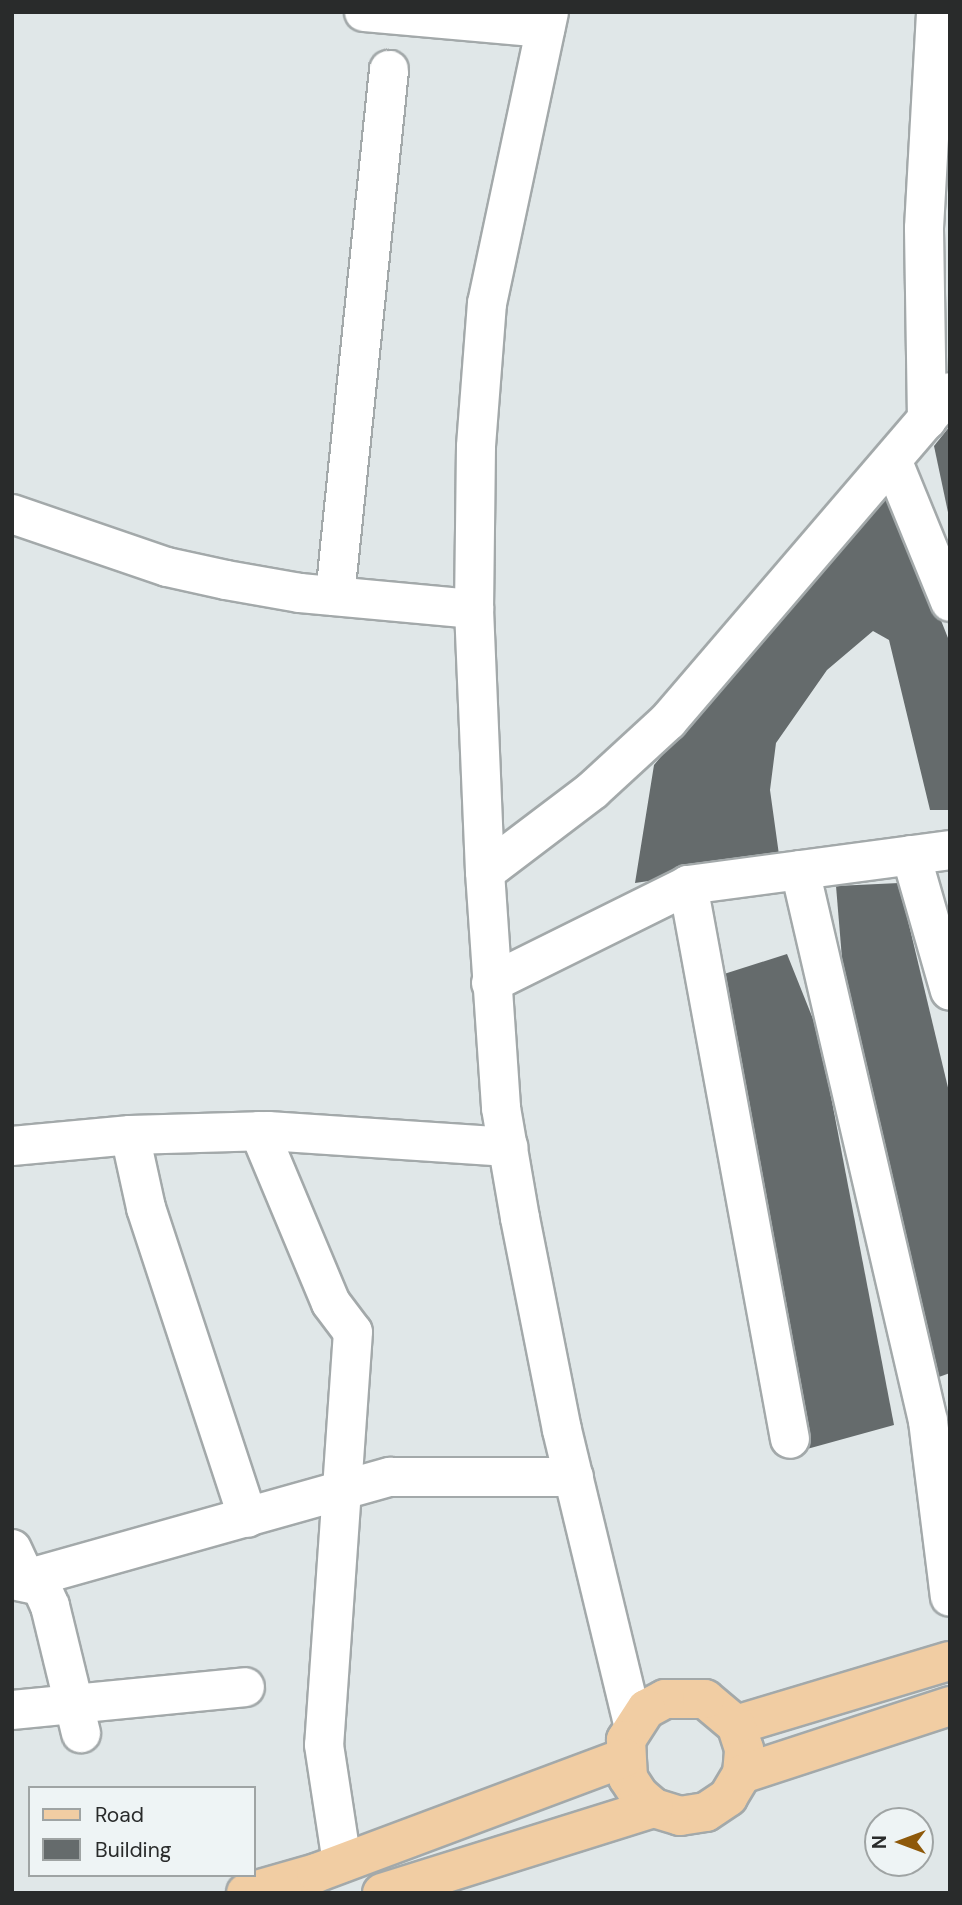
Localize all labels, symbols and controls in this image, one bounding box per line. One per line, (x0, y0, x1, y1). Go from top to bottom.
legend (28, 1786, 256, 1877)
text: Road (95, 1801, 144, 1829)
north arrow (864, 1807, 934, 1877)
text: N (867, 1835, 892, 1849)
text: Building (95, 1836, 171, 1864)

